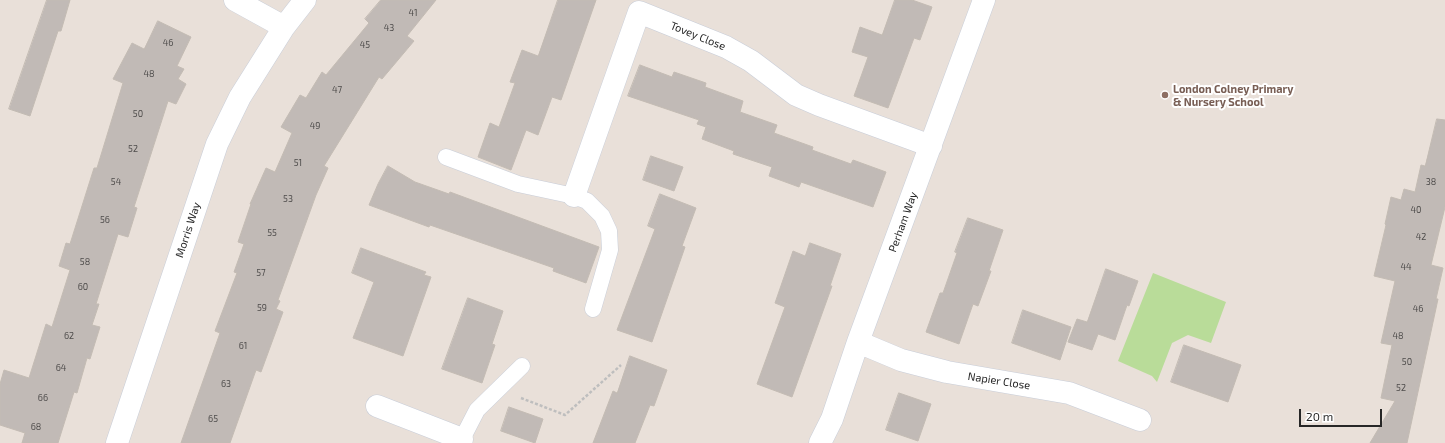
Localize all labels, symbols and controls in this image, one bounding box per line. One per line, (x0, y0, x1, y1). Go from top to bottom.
house number: 41 (408, 8, 418, 18)
street label: Tovey Close (668, 19, 728, 53)
house number: 43 (384, 23, 394, 33)
house number: 46 (163, 38, 173, 48)
house number: 45 (360, 40, 370, 50)
house number: 48 (144, 69, 154, 79)
place label: London Colney Primary & Nursery School (1173, 82, 1293, 108)
house number: 47 (332, 85, 342, 95)
marker: London Colney Primary & Nursery School (1160, 90, 1170, 100)
house number: 50 (133, 109, 143, 119)
house number: 49 (310, 121, 320, 131)
house number: 52 (128, 144, 138, 154)
house number: 51 (294, 158, 302, 168)
house number: 54 (111, 177, 121, 187)
house number: 38 (1426, 177, 1436, 187)
street label: Perham Way (886, 190, 920, 254)
house number: 53 (283, 194, 293, 204)
street label: Morris Way (173, 201, 203, 259)
house number: 40 (1411, 205, 1421, 215)
house number: 56 (100, 215, 110, 225)
house number: 55 (267, 228, 277, 238)
house number: 42 (1416, 232, 1426, 242)
house number: 58 (80, 257, 90, 267)
house number: 44 (1400, 262, 1412, 272)
house number: 57 (256, 268, 266, 278)
house number: 60 (78, 282, 88, 292)
house number: 59 (257, 303, 267, 313)
house number: 46 (1413, 304, 1423, 314)
house number: 62 (64, 331, 74, 341)
house number: 48 (1393, 331, 1403, 341)
house number: 61 (239, 341, 247, 351)
house number: 50 (1402, 357, 1412, 367)
house number: 64 (56, 363, 66, 373)
street label: Napier Close (967, 370, 1031, 392)
house number: 63 (221, 379, 231, 389)
house number: 52 (1396, 383, 1406, 393)
house number: 66 (38, 393, 48, 403)
scale bar (1301, 401, 1384, 427)
text: 20 m (1306, 409, 1333, 423)
house number: 65 (208, 414, 218, 424)
house number: 68 (31, 422, 41, 432)

